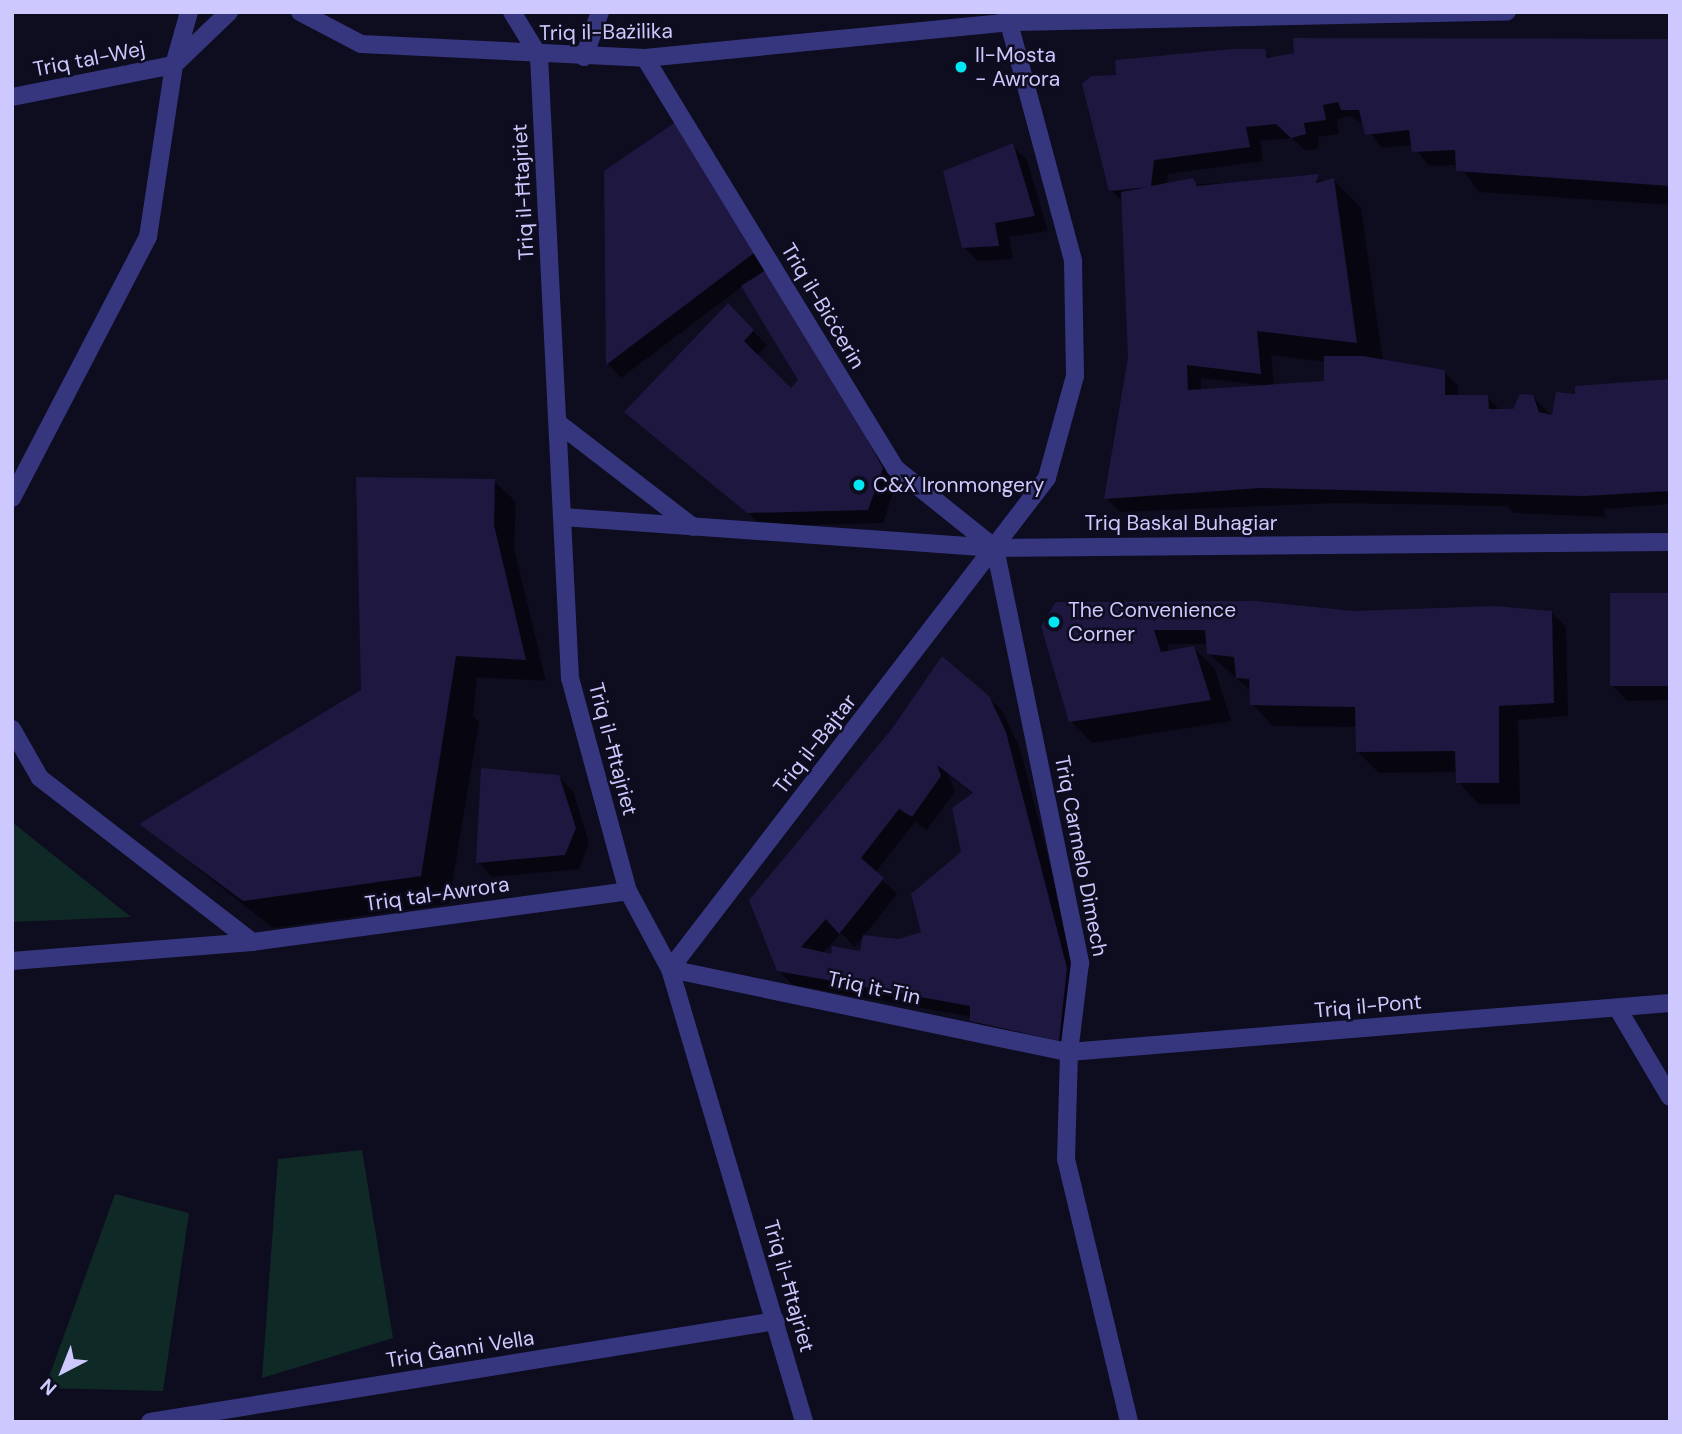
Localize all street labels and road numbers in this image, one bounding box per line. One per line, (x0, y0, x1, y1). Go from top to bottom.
street label: Triq il-Bażilika (539, 18, 673, 46)
street label: Triq tal-Wej (31, 36, 147, 82)
street label: Triq il-Ħtajriet (507, 123, 539, 261)
street label: Triq il-Biċċerin (776, 239, 870, 373)
street label: Triq Baskal Buhagiar (1084, 510, 1278, 536)
street label: Triq il-Ħtajriet (583, 680, 643, 818)
street label: Triq il-Bajtar (768, 689, 862, 799)
street label: Triq Carmelo Dimech (1049, 753, 1113, 959)
street label: Triq tal-Awrora (363, 871, 511, 917)
street label: Triq it-Tin (825, 966, 923, 1010)
street label: Triq il-Pont (1313, 989, 1423, 1023)
street label: Triq il-Ħtajriet (758, 1217, 820, 1355)
street label: Triq Ġanni Vella (384, 1325, 536, 1373)

